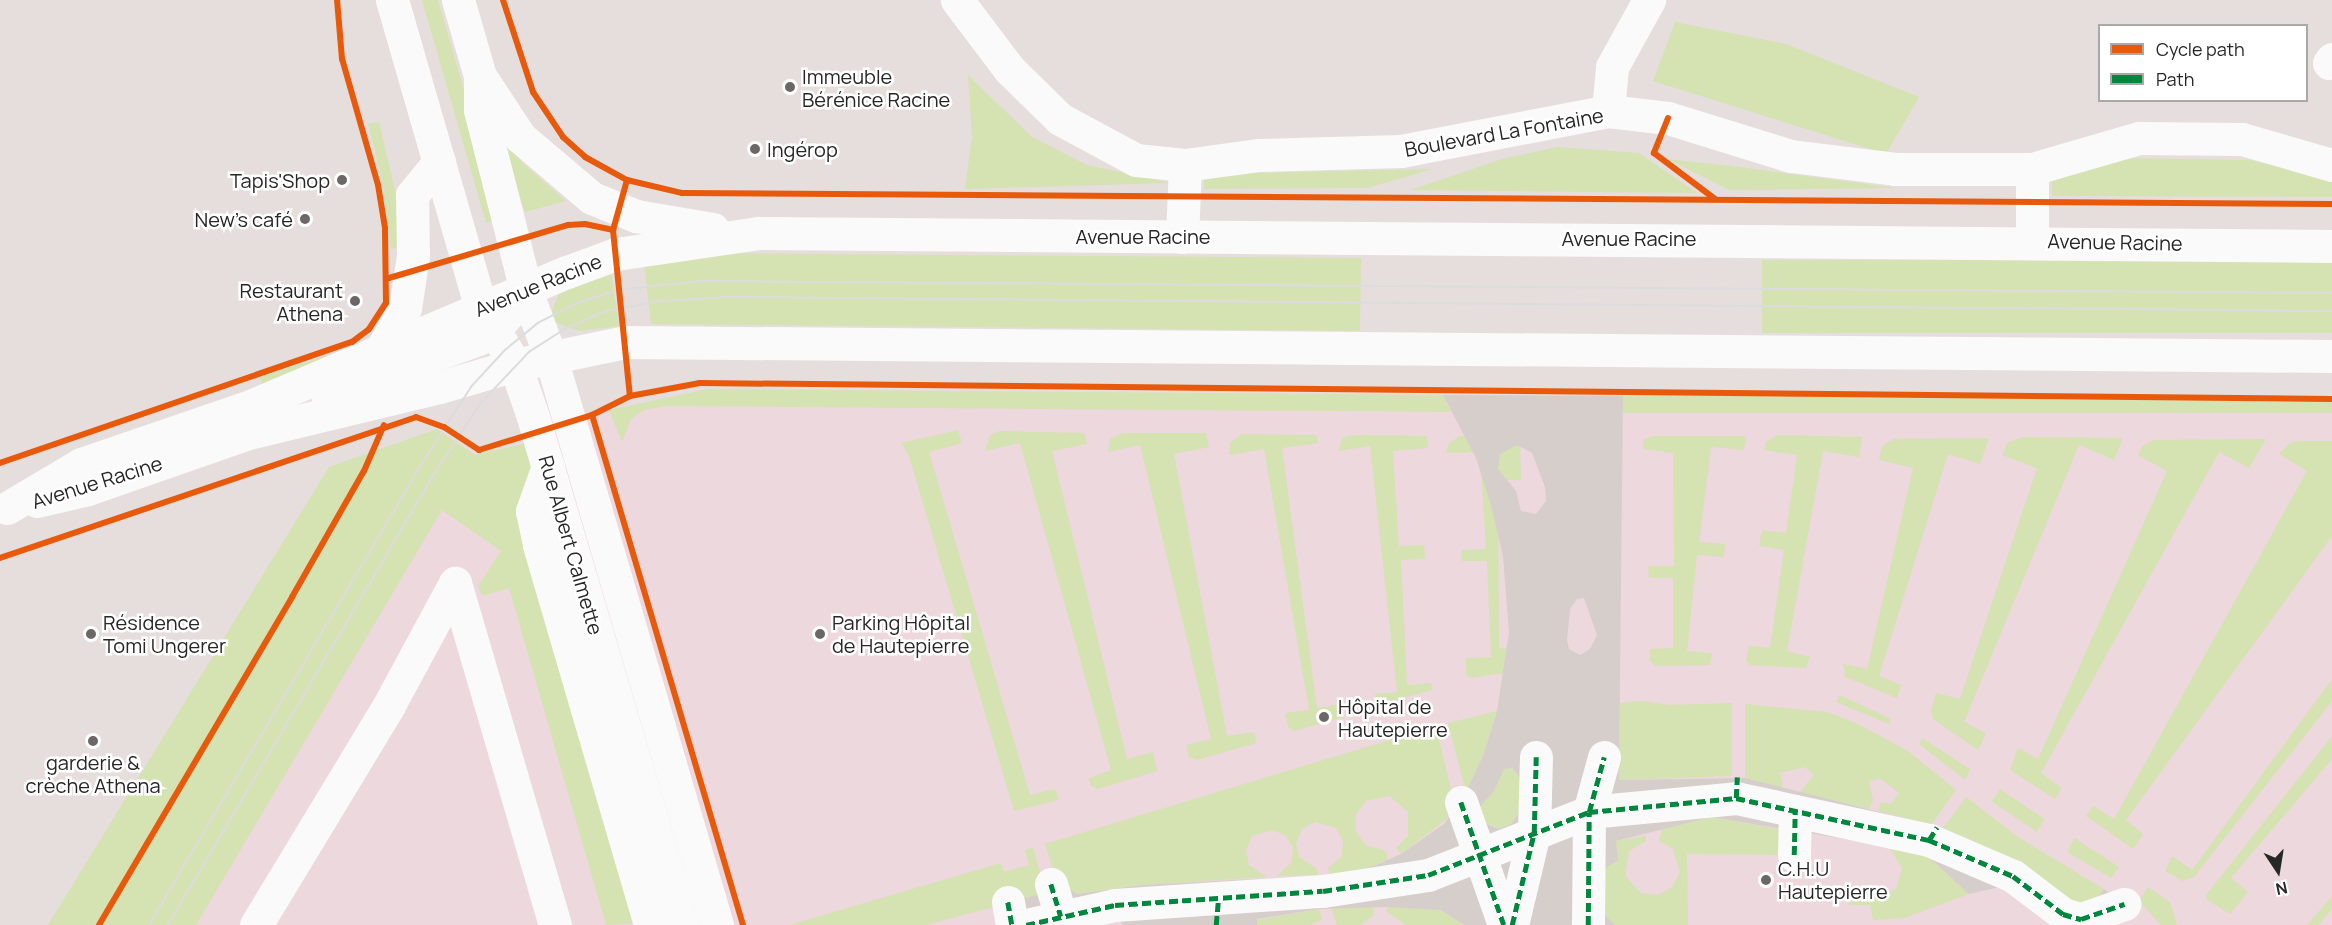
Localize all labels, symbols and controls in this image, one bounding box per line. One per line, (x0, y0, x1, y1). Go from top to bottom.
legend (2098, 24, 2308, 102)
text: Cycle path (2156, 37, 2245, 61)
place label: Immeuble Bérénice Racine (802, 64, 950, 111)
text: Path (2156, 67, 2194, 91)
marker: Immeuble Bérénice Racine (783, 80, 797, 94)
street label: Boulevard La Fontaine (1403, 103, 1605, 161)
place label: Ingérop (767, 137, 838, 161)
marker: Ingérop (748, 142, 762, 156)
place label: Tapis'Shop (230, 168, 330, 192)
marker: Tapis'Shop (335, 173, 349, 187)
place label: New's café (195, 207, 293, 231)
marker: New's café (298, 212, 312, 226)
street label: Avenue Racine (1075, 224, 1211, 248)
street label: Avenue Racine (1561, 226, 1697, 250)
street label: Avenue Racine (2047, 229, 2183, 255)
street label: Avenue Racine (471, 249, 605, 321)
place label: Restaurant Athena (239, 278, 343, 325)
marker: Restaurant Athena (348, 294, 362, 308)
street label: Avenue Racine (29, 451, 165, 513)
street label: Rue Albert Calmette (534, 453, 608, 637)
place label: Résidence Tomi Ungerer (103, 610, 226, 657)
place label: Parking Hôpital de Hautepierre (832, 610, 970, 657)
marker: Résidence Tomi Ungerer (84, 627, 98, 641)
marker: Parking Hôpital de Hautepierre (813, 627, 827, 641)
place label: Hôpital de Hautepierre (1338, 694, 1448, 741)
marker: Hôpital de Hautepierre (1315, 708, 1333, 726)
marker: garderie & crèche Athena (86, 734, 100, 748)
place label: garderie & crèche Athena (25, 750, 161, 797)
north arrow (2248, 841, 2308, 901)
place label: C.H.U Hautepierre (1778, 856, 1888, 903)
marker: C.H.U Hautepierre (1759, 873, 1773, 887)
text: N (2274, 877, 2290, 901)

